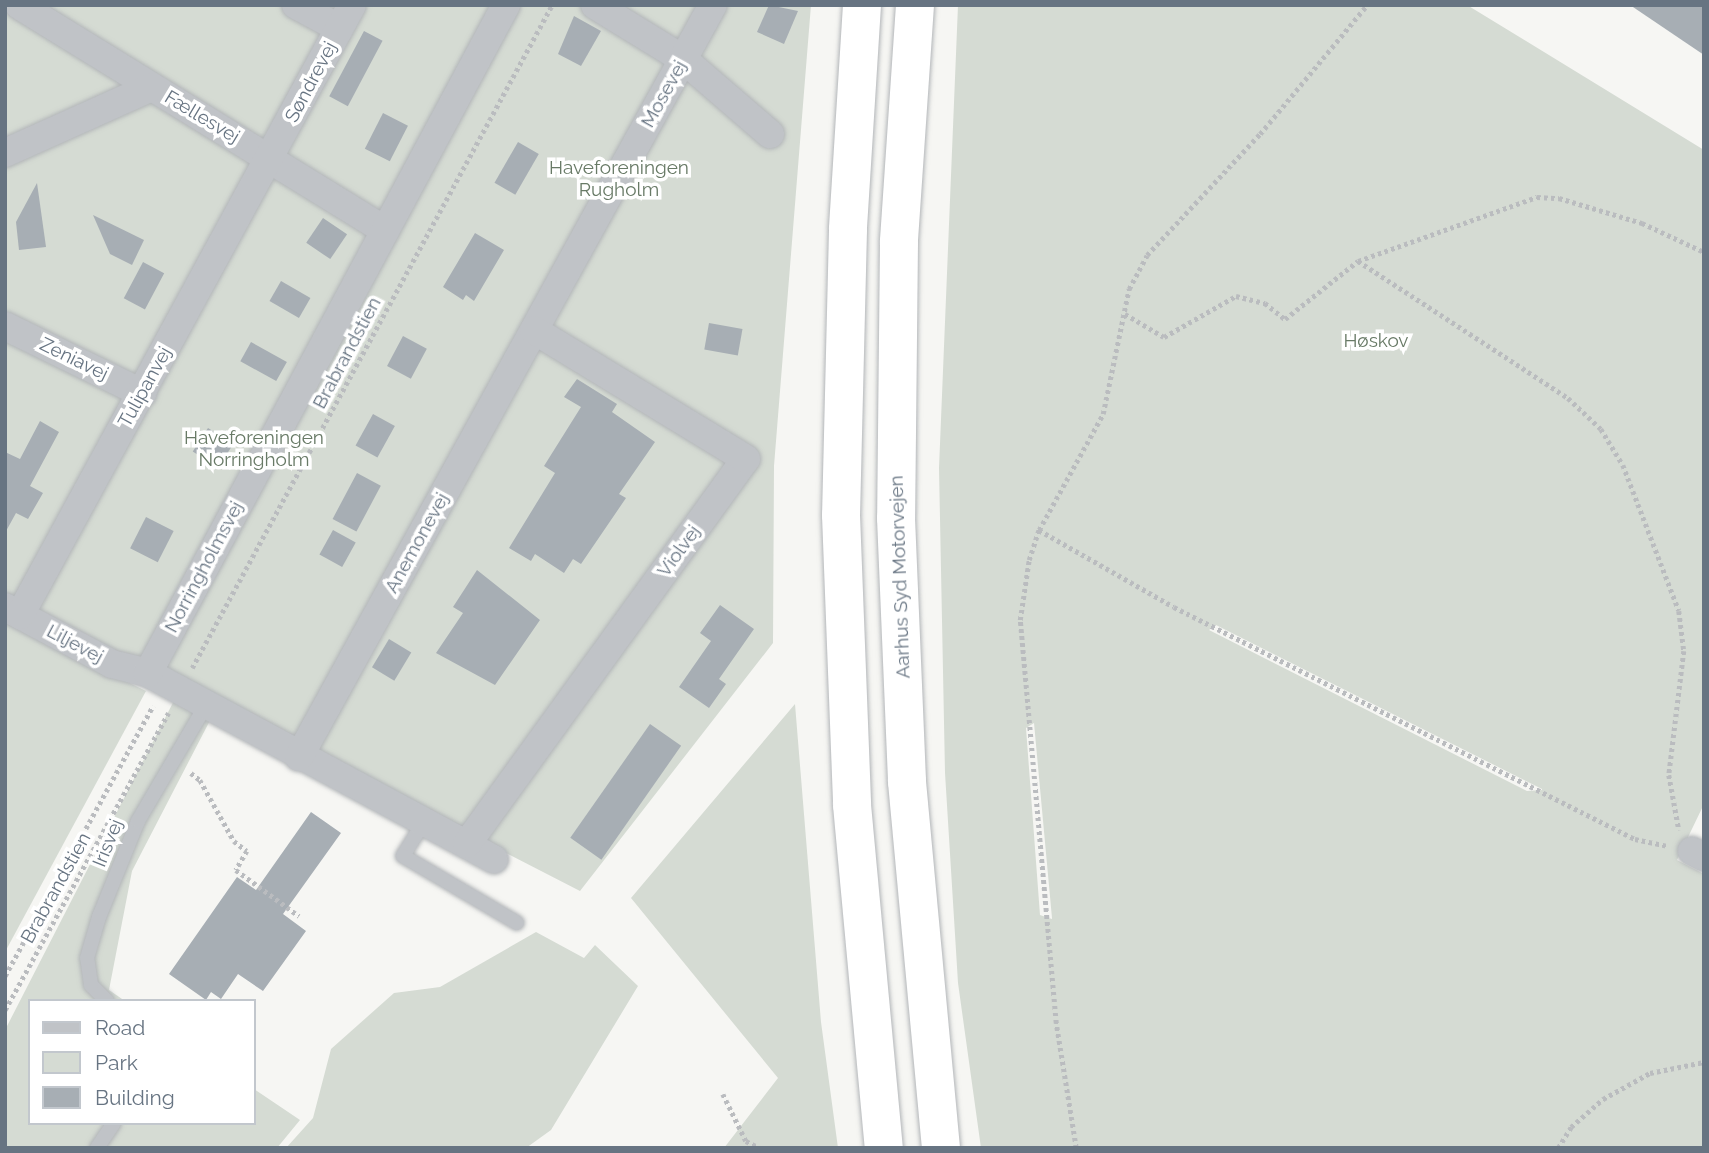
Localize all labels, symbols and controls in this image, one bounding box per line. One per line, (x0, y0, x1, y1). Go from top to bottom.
street label: Søndrevej (280, 38, 342, 126)
street label: Mosevej (636, 57, 692, 131)
street label: Fællesvej (160, 86, 244, 148)
park label: Haveforeningen Rugholm (549, 157, 689, 201)
street label: Brabrandstien (308, 293, 386, 413)
park label: Høskov (1344, 330, 1408, 352)
street label: Zeniavej (36, 333, 112, 385)
street label: Tulipanvej (114, 343, 176, 431)
park label: Haveforeningen Norringholm (184, 427, 324, 471)
street label: Aarhus Syd Motorvejen (885, 475, 915, 679)
street label: Anemonevej (380, 489, 454, 597)
street label: Norringholmsvej (160, 497, 248, 637)
street label: Violvej (653, 521, 705, 581)
street label: Liljevej (43, 620, 107, 668)
street label: Irisvej (88, 816, 128, 870)
street label: Brabrandstien (16, 829, 96, 947)
legend (28, 999, 256, 1125)
text: Road (95, 1015, 145, 1040)
text: Park (95, 1050, 138, 1075)
text: Building (95, 1085, 175, 1110)

